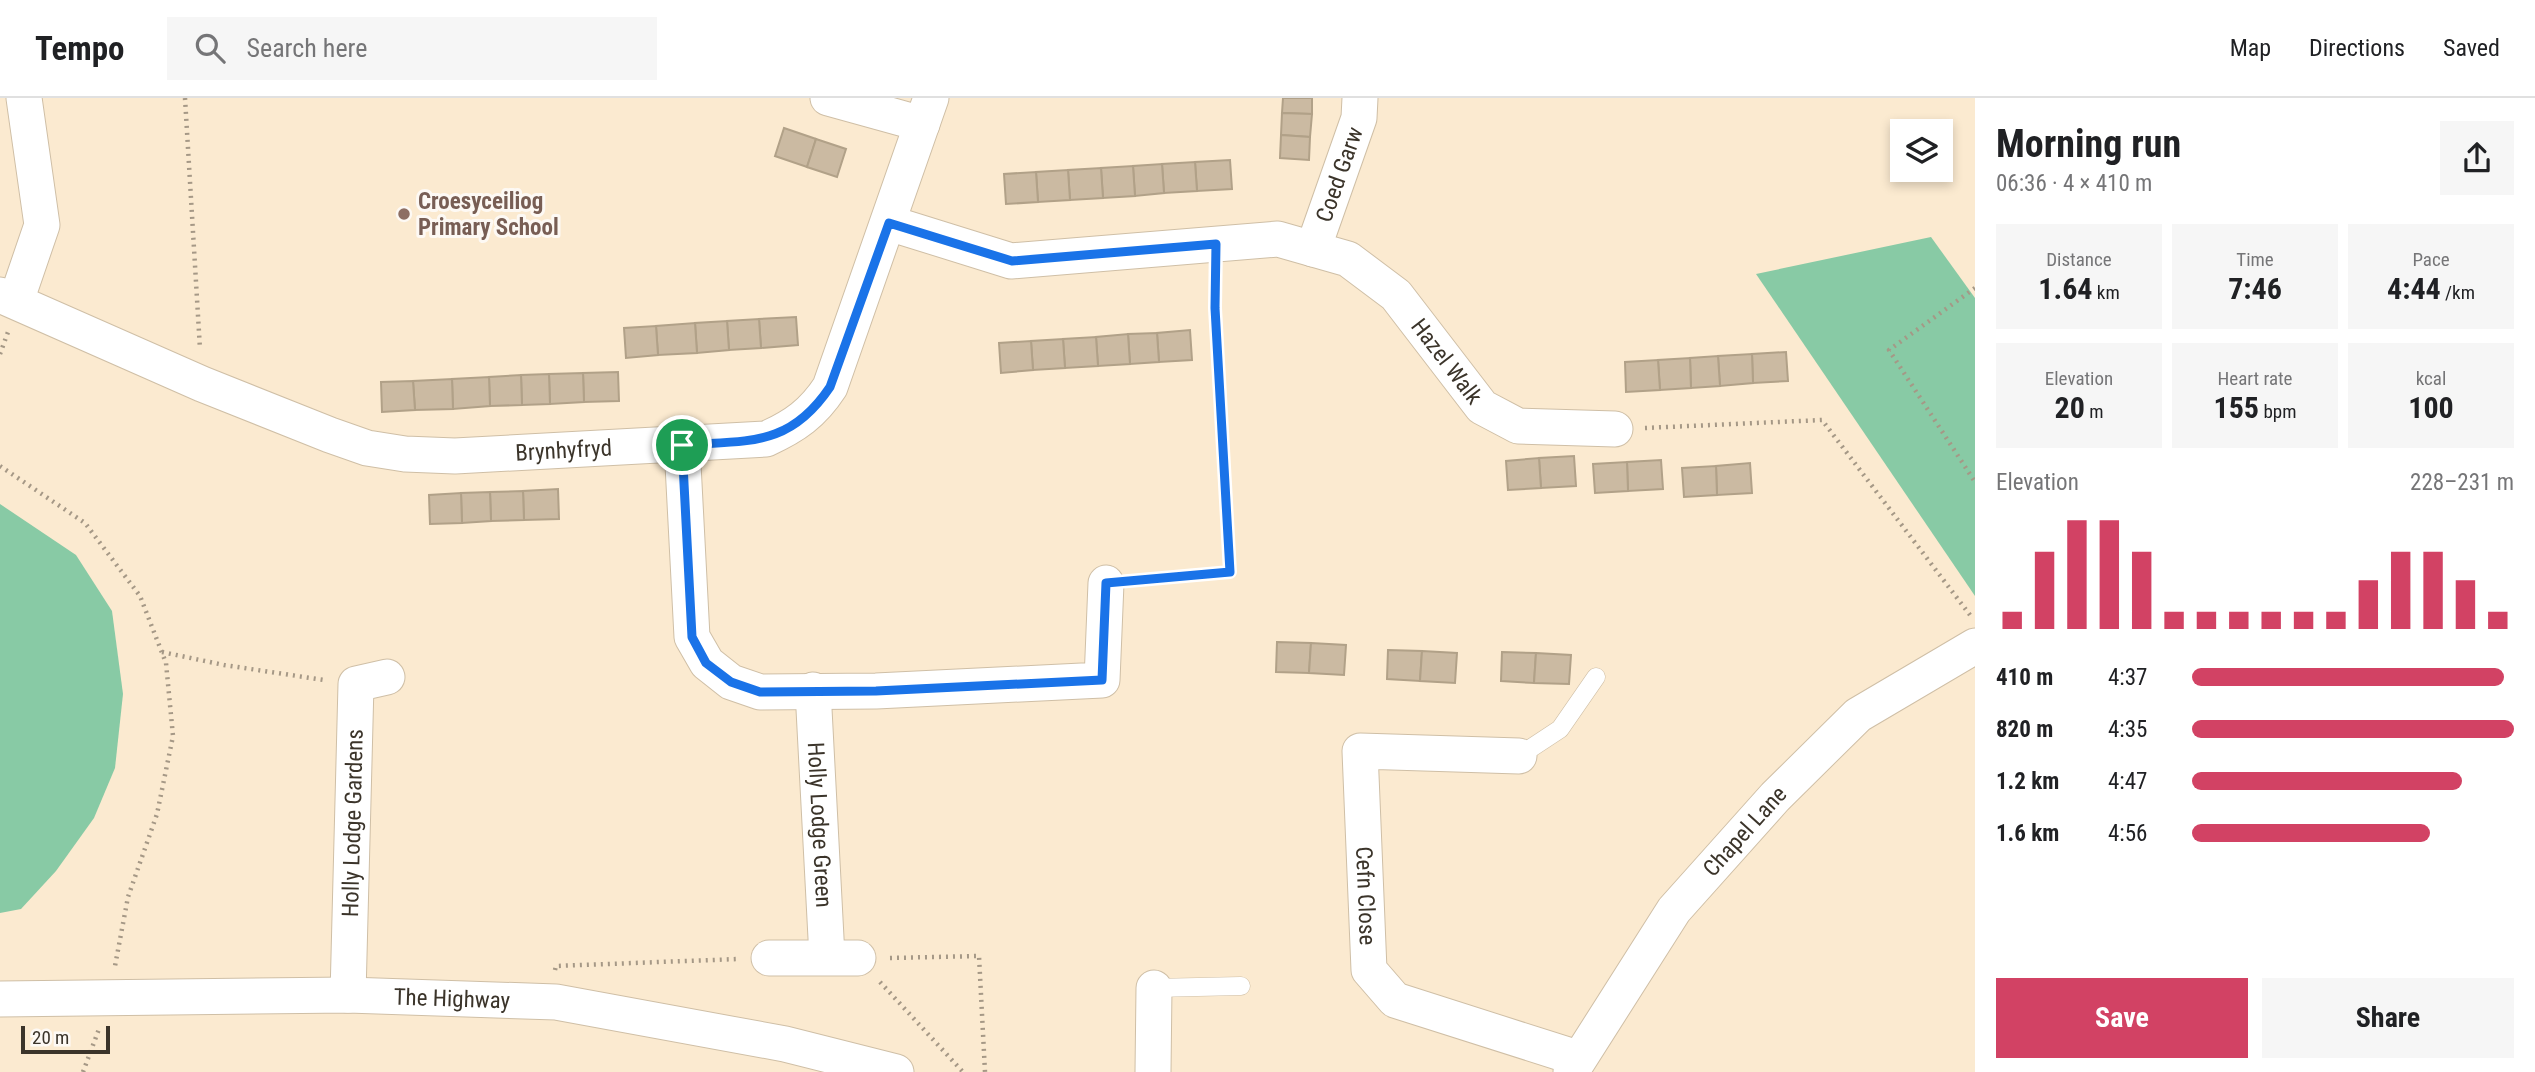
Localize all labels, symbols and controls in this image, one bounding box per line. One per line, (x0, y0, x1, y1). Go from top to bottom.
search box (167, 17, 657, 80)
text: Tempo (35, 29, 125, 68)
icon: search (191, 29, 229, 67)
text: Search here (247, 33, 367, 63)
text: Map (2230, 34, 2271, 62)
text: Directions (2309, 34, 2405, 62)
text: Saved (2443, 34, 2500, 62)
map controls (1890, 119, 1953, 182)
button: layers (1890, 119, 1953, 182)
button: share (2440, 121, 2514, 195)
text: Morning run (1996, 122, 2181, 166)
street label: Coed Garw (1311, 123, 1369, 226)
text: 06:36 · 4 × 410 m (1996, 170, 2152, 197)
place label: Croesyceiliog Primary School (418, 188, 559, 241)
marker: Croesyceiliog Primary School (396, 206, 412, 222)
text: Distance (2046, 248, 2112, 271)
text: Time (2236, 248, 2274, 271)
text: Pace (2412, 248, 2450, 271)
text: 1.64 (2038, 271, 2092, 306)
text: 7:46 (2228, 271, 2282, 306)
text: 4:44 (2387, 271, 2441, 306)
text: km (2092, 281, 2120, 304)
text: /km (2441, 281, 2475, 304)
street label: Hazel Walk (1405, 314, 1488, 410)
text: Elevation (2045, 367, 2113, 390)
text: Heart rate (2217, 367, 2293, 390)
text: kcal (2416, 367, 2446, 390)
text: 20 (2055, 390, 2085, 425)
text: 155 (2214, 390, 2259, 425)
text: 100 (2408, 390, 2454, 425)
text: m (2085, 400, 2104, 423)
text: bpm (2259, 400, 2296, 423)
pin (652, 415, 712, 475)
icon: arrive (663, 426, 701, 464)
street label: Brynhyfryd (515, 434, 613, 467)
text: Elevation (1996, 469, 2079, 496)
text: 228–231 m (2410, 469, 2514, 496)
text: 410 m (1996, 664, 2053, 691)
text: 4:37 (2108, 664, 2147, 691)
text: 820 m (1996, 716, 2053, 743)
text: 4:35 (2108, 716, 2147, 743)
street label: Holly Lodge Gardens (337, 729, 369, 917)
street label: Holly Lodge Green (802, 741, 837, 908)
text: 1.2 km (1996, 768, 2059, 795)
text: 4:47 (2108, 768, 2147, 795)
street label: Chapel Lane (1698, 780, 1792, 882)
text: 1.6 km (1996, 820, 2059, 847)
text: 4:56 (2108, 820, 2147, 847)
street label: Cefn Close (1350, 846, 1381, 946)
button: Save (1996, 978, 2248, 1058)
button: Share (2262, 978, 2514, 1058)
street label: The Highway (393, 984, 511, 1014)
scale bar (21, 1023, 110, 1055)
text: 20 m (32, 1026, 69, 1049)

